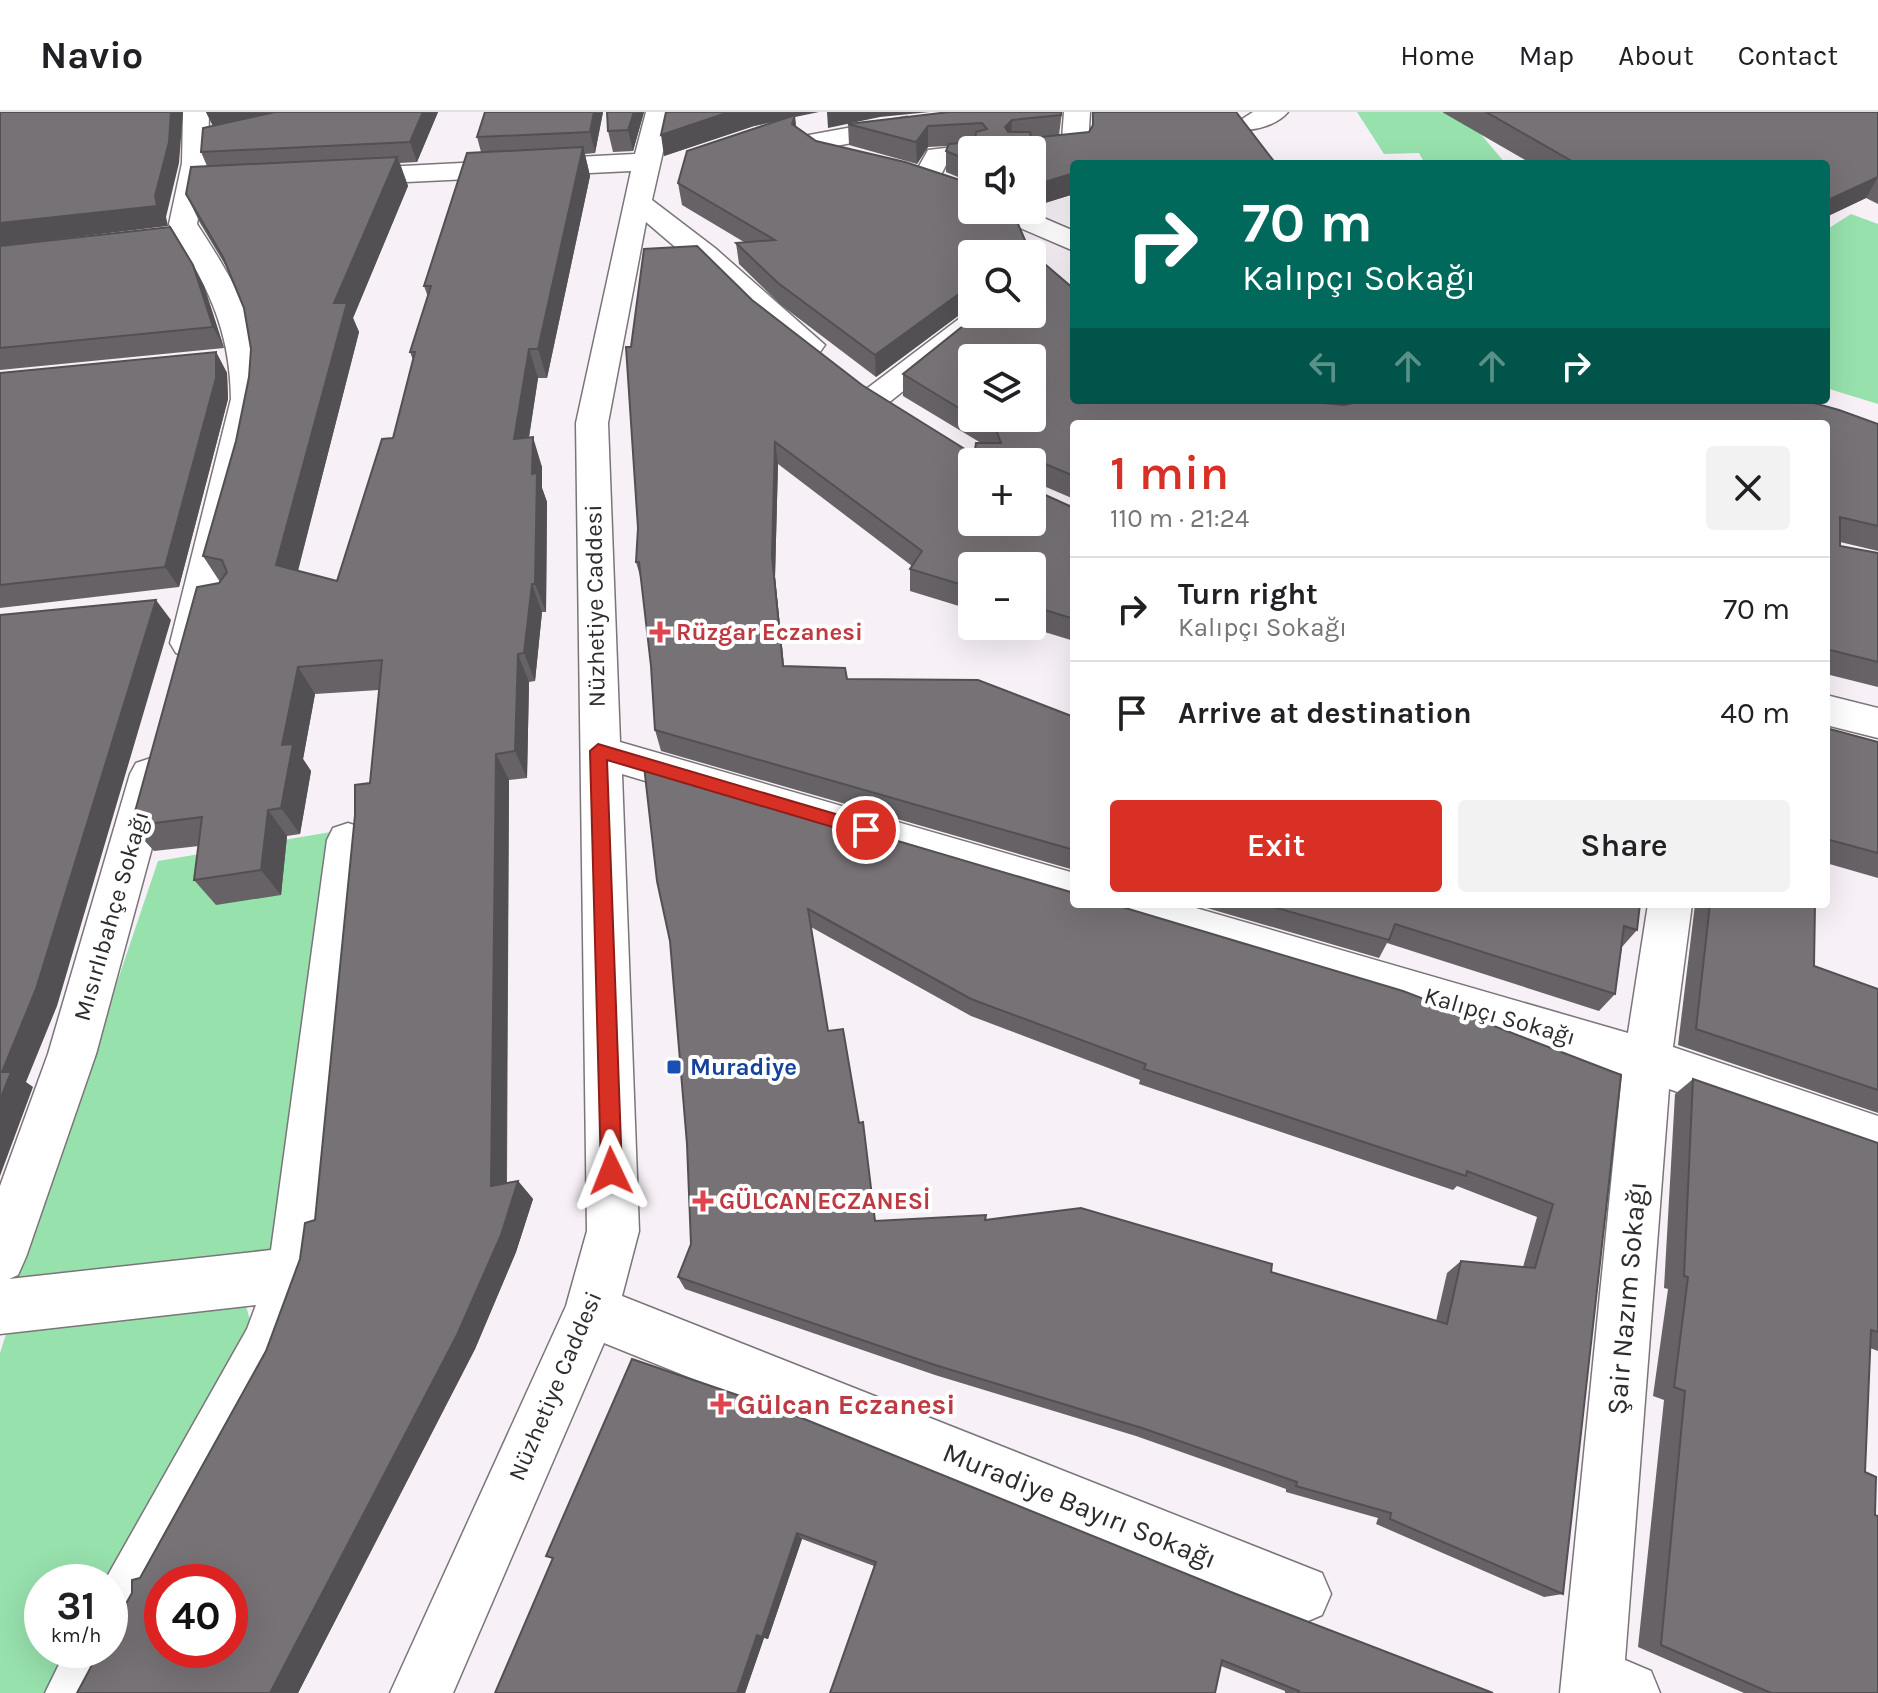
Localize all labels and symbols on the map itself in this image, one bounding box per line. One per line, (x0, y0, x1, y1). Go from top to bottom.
street label: Nüzhetiye Caddesi (579, 504, 611, 708)
place label: Rüzgar Eczanesi (676, 618, 863, 646)
marker: Rüzgar Eczanesi (651, 623, 669, 641)
pin (832, 796, 900, 864)
street label: Mısırlıbahçe Sokağı (68, 808, 154, 1024)
street label: Kalıpçı Sokağı (1421, 981, 1579, 1051)
place label: Muradiye (690, 1053, 797, 1081)
marker: Muradiye (665, 1058, 683, 1076)
position arrow (569, 1129, 653, 1213)
street label: Şair Nazım Sokağı (1600, 1180, 1653, 1416)
place label: GÜLCAN ECZANESİ (719, 1187, 930, 1215)
marker: GÜLCAN ECZANESİ (694, 1192, 712, 1210)
street label: Nüzhetiye Caddesi (502, 1287, 608, 1485)
place label: Gülcan Eczanesi (737, 1388, 956, 1421)
marker: Gülcan Eczanesi (712, 1395, 730, 1413)
street label: Muradiye Bayırı Sokağı (938, 1435, 1221, 1575)
speed limit sign: 40 (144, 1564, 248, 1668)

